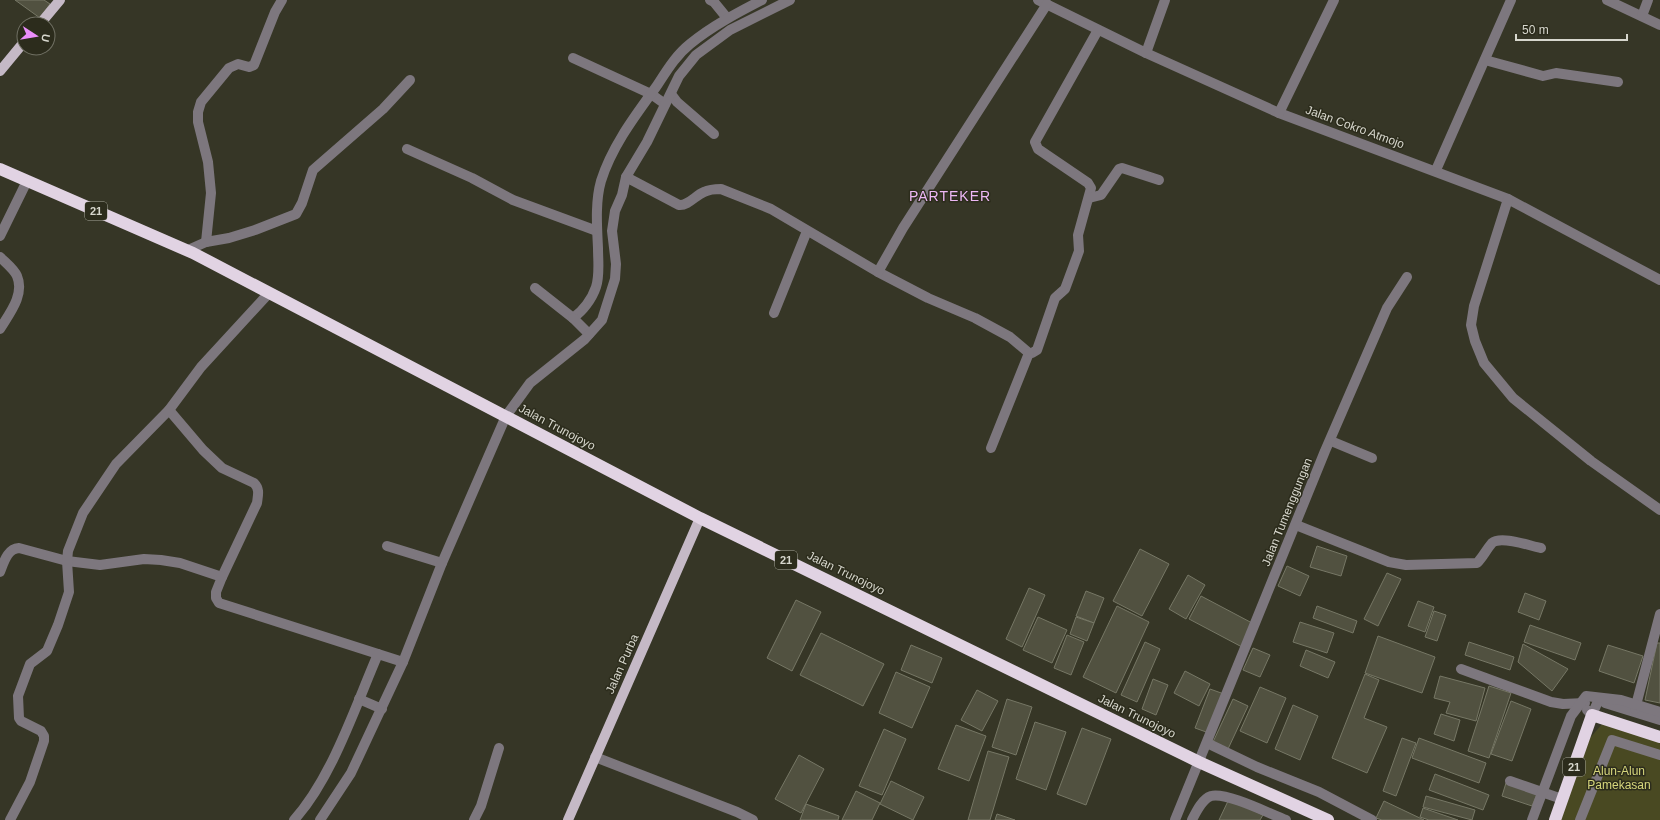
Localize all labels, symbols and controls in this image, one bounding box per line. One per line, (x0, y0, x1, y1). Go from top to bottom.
north arrow (16, 16, 56, 56)
scale bar (1516, 16, 1627, 42)
text: 50 m (1522, 23, 1549, 37)
text: U (39, 33, 52, 43)
street label: Jalan Cokro Atmojo (1304, 103, 1407, 151)
district label: PARTEKER (909, 188, 991, 204)
road number: 21 (85, 202, 107, 220)
street label: Jalan Trunojoyo (516, 401, 598, 453)
street label: Jalan Tumenggungan (1259, 456, 1315, 568)
street label: Jalan Trunojoyo (805, 548, 887, 598)
road number: 21 (775, 551, 797, 569)
street label: Jalan Purba (603, 632, 642, 696)
street label: Jalan Trunojoyo (1096, 691, 1178, 741)
road number: 21 (1563, 758, 1585, 776)
park label: Alun-Alun Pamekasan (1587, 764, 1651, 792)

